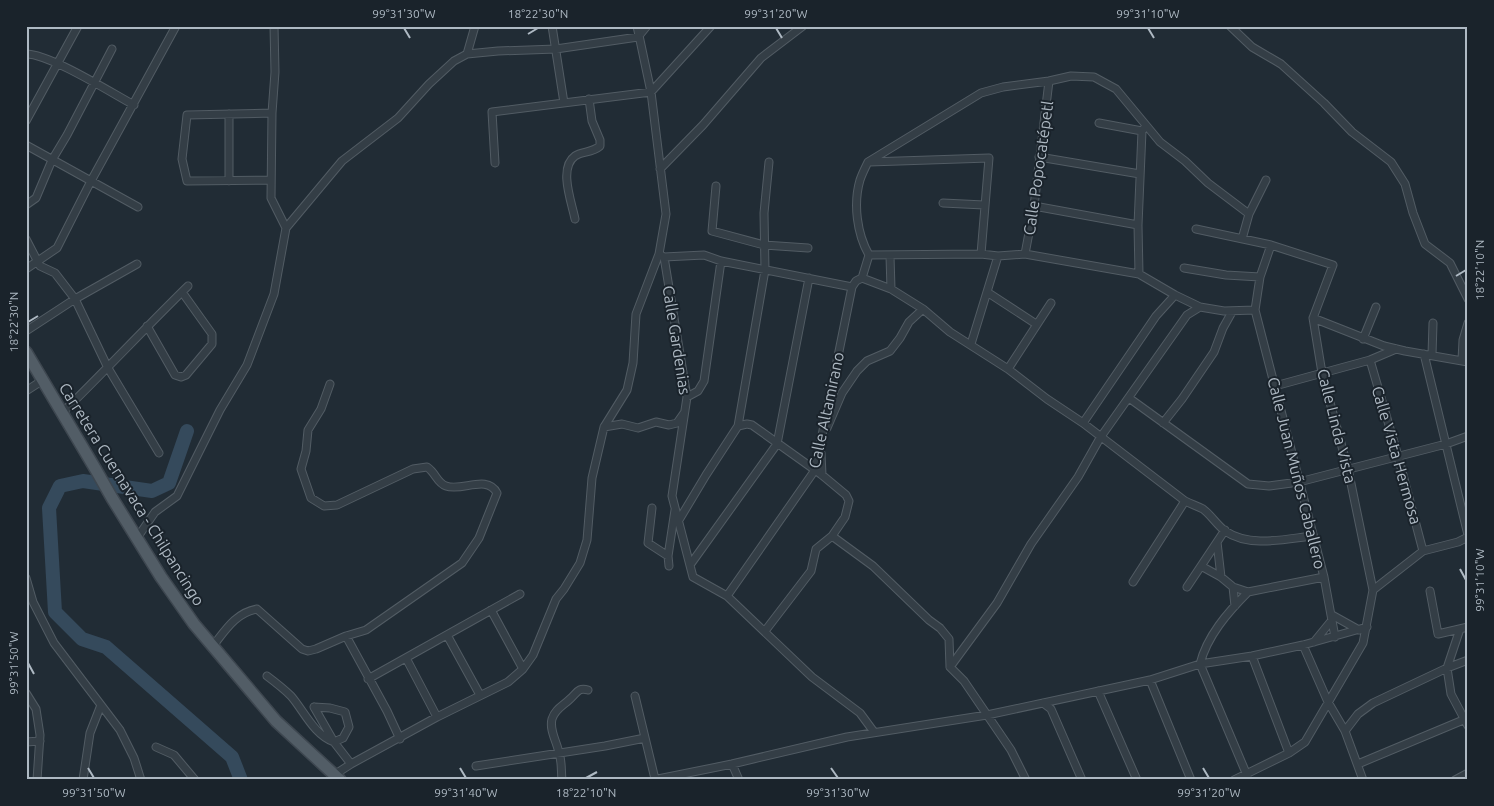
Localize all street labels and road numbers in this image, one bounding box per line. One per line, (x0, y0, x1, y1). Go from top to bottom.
street label: Calle Popocatépetl (1020, 100, 1056, 236)
street label: Calle Gardenias (659, 284, 695, 396)
street label: Calle Altamirano (805, 350, 847, 470)
street label: Calle Linda Vista (1314, 367, 1360, 485)
street label: Calle Juan Muños Caballero (1264, 375, 1330, 571)
street label: Carretera Cuernavaca - Chilpancingo (56, 379, 208, 609)
street label: Calle Vista Hermosa (1369, 384, 1425, 526)

